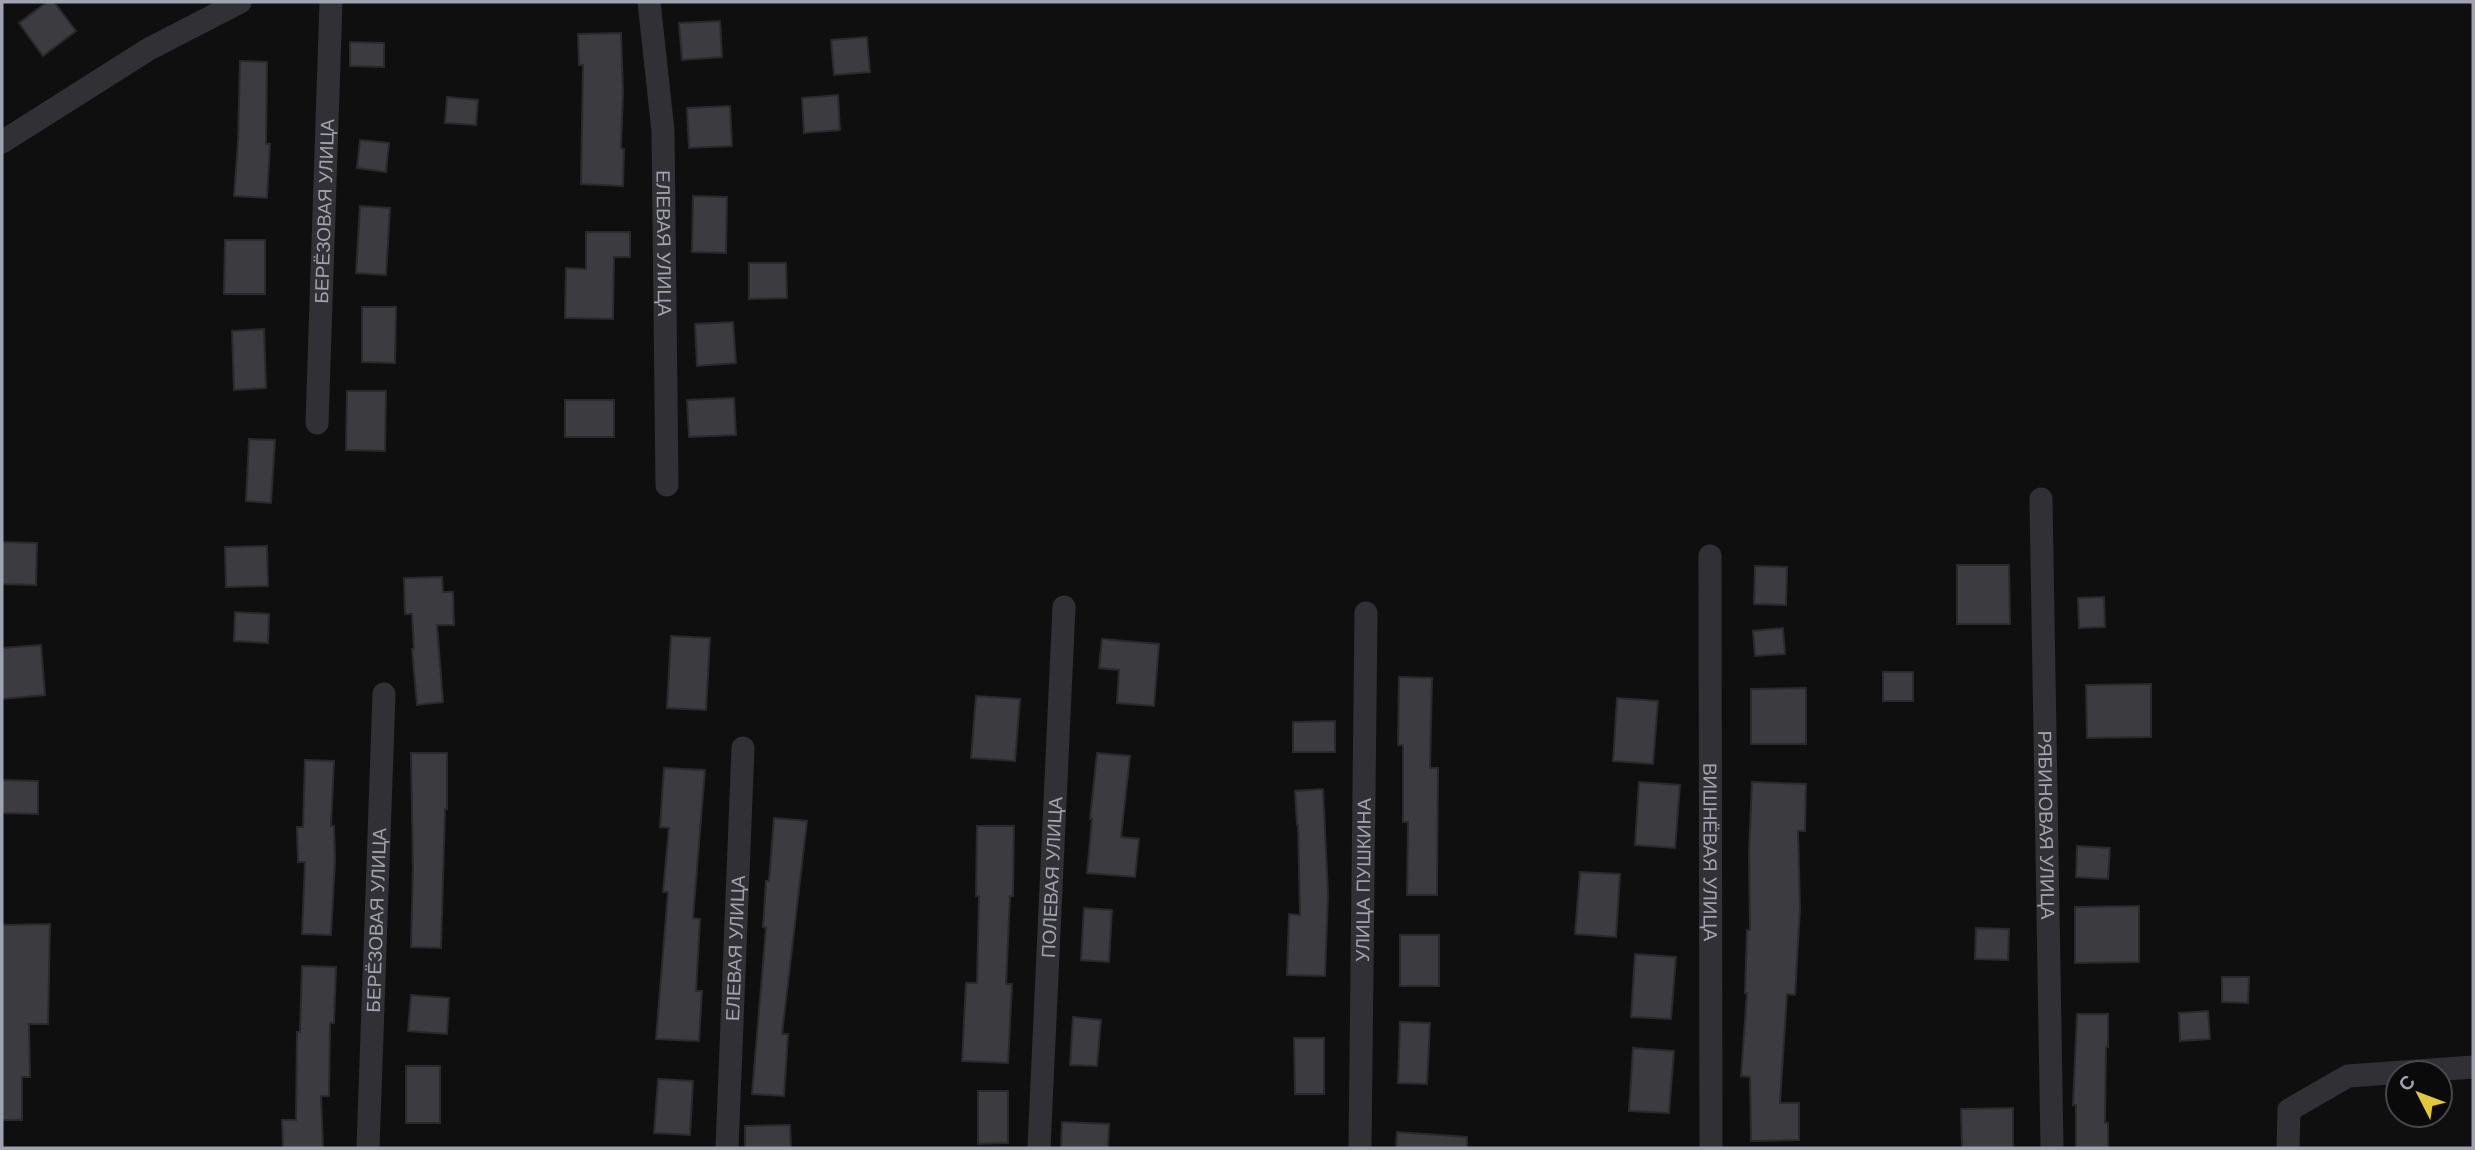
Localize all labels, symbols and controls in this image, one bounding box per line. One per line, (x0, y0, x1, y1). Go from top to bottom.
street label: БЕРЁЗОВАЯ УЛИЦА (311, 118, 338, 304)
street label: ЕЛЕВАЯ УЛИЦА (652, 170, 675, 317)
street label: РЯБИНОВАЯ УЛИЦА (2034, 730, 2058, 920)
street label: ВИШНЁВАЯ УЛИЦА (1699, 763, 1721, 941)
street label: ПОЛЕВАЯ УЛИЦА (1038, 796, 1066, 958)
street label: УЛИЦА ПУШКИНА (1352, 798, 1375, 962)
street label: БЕРЁЗОВАЯ УЛИЦА (363, 827, 390, 1013)
street label: ЕЛЕВАЯ УЛИЦА (722, 875, 749, 1022)
north arrow (2384, 1059, 2454, 1129)
text: С (2394, 1071, 2419, 1095)

